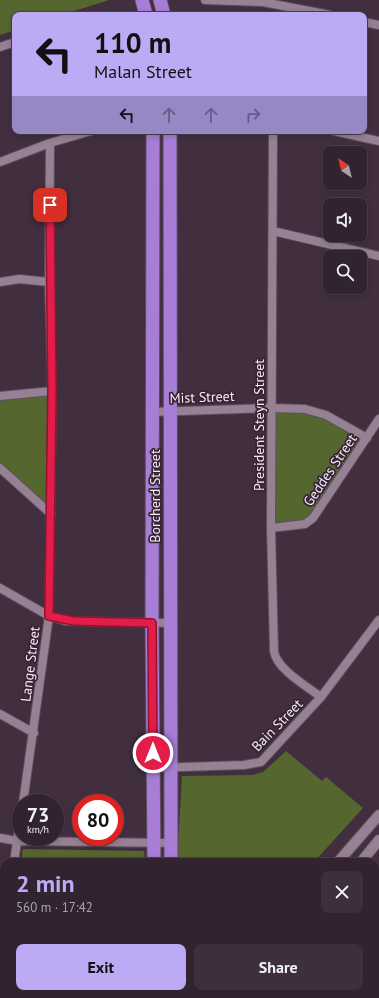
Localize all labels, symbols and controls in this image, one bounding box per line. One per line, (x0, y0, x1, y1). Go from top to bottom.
text: 110 m (94, 24, 171, 61)
icon: left (28, 28, 80, 80)
text: Malan Street (94, 60, 192, 83)
icon: left (116, 104, 138, 126)
icon: ahead (158, 104, 180, 126)
icon: ahead (200, 104, 222, 126)
icon: right (242, 104, 264, 126)
north arrow (323, 146, 367, 190)
map controls (323, 146, 367, 294)
pin (33, 188, 67, 222)
icon: arrive (39, 194, 61, 216)
button: sound (323, 198, 367, 242)
button: search (323, 250, 367, 294)
street label: President Steyn Street (250, 359, 268, 491)
street label: Mist Street (169, 387, 235, 407)
street label: Geddes Street (299, 430, 361, 510)
street label: Borcherd Street (146, 449, 164, 543)
street label: Lange Street (16, 625, 44, 703)
street label: Bain Street (248, 695, 307, 755)
position arrow (132, 732, 174, 774)
speed limit sign: 80 (72, 794, 124, 846)
text: 73 (27, 802, 49, 828)
text: km/h (27, 823, 49, 836)
text: 2 min (16, 868, 75, 899)
button: close (321, 871, 363, 913)
text: 560 m · 17:42 (16, 899, 93, 916)
button: Exit (16, 944, 186, 990)
button: Share (194, 944, 363, 990)

